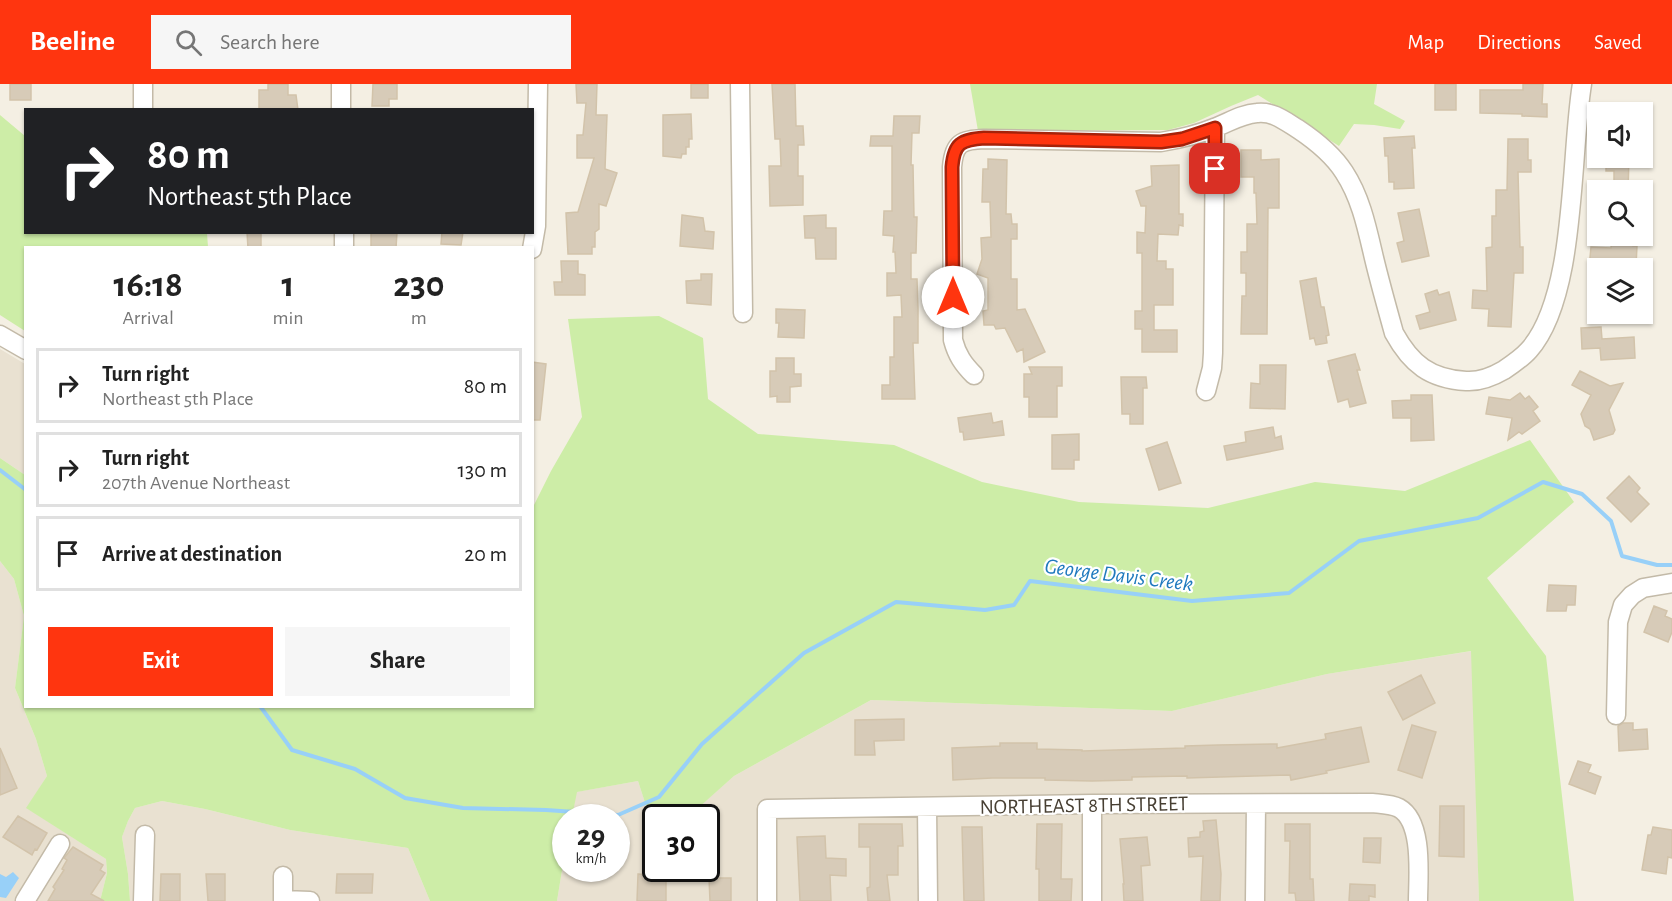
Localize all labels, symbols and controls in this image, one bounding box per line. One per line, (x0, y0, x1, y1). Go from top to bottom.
search box (151, 15, 571, 69)
icon: search (172, 26, 205, 59)
text: Beeline (30, 28, 115, 56)
text: Search here (220, 31, 320, 53)
text: Map (1408, 32, 1444, 53)
text: Directions (1477, 32, 1561, 53)
text: Saved (1594, 32, 1642, 53)
map controls (1587, 102, 1653, 324)
button: sound (1587, 102, 1653, 168)
icon: right (48, 132, 126, 210)
text: 80 m (147, 134, 230, 176)
pin (1189, 143, 1240, 194)
icon: arrive (1198, 152, 1231, 185)
button: search (1587, 180, 1653, 246)
text: Northeast 5th Place (147, 183, 352, 210)
button: layers (1587, 258, 1653, 324)
position arrow (921, 265, 985, 329)
text: 16:18 (114, 267, 183, 303)
text: 1 (282, 267, 295, 303)
text: 230 (393, 267, 444, 303)
text: Arrival (123, 308, 174, 328)
text: min (272, 308, 304, 328)
text: m (411, 308, 427, 328)
text: Turn right (102, 363, 189, 385)
icon: right (51, 369, 84, 402)
text: 80 m (464, 375, 507, 397)
text: Northeast 5th Place (102, 389, 254, 409)
text: Turn right (102, 447, 189, 469)
icon: right (51, 453, 84, 486)
text: 130 m (458, 459, 507, 481)
text: 207th Avenue Northeast (102, 473, 290, 493)
icon: arrive (51, 537, 84, 570)
text: Arrive at destination (102, 543, 282, 565)
text: 20 m (464, 543, 507, 565)
water label: George Davis Creek (1043, 555, 1194, 595)
button: Exit (48, 627, 273, 696)
button: Share (285, 627, 510, 696)
street label: NORTHEAST 8TH STREET (980, 793, 1188, 818)
speed limit sign: 30 (642, 804, 720, 882)
text: 29 (577, 821, 605, 851)
text: km/h (576, 851, 606, 866)

